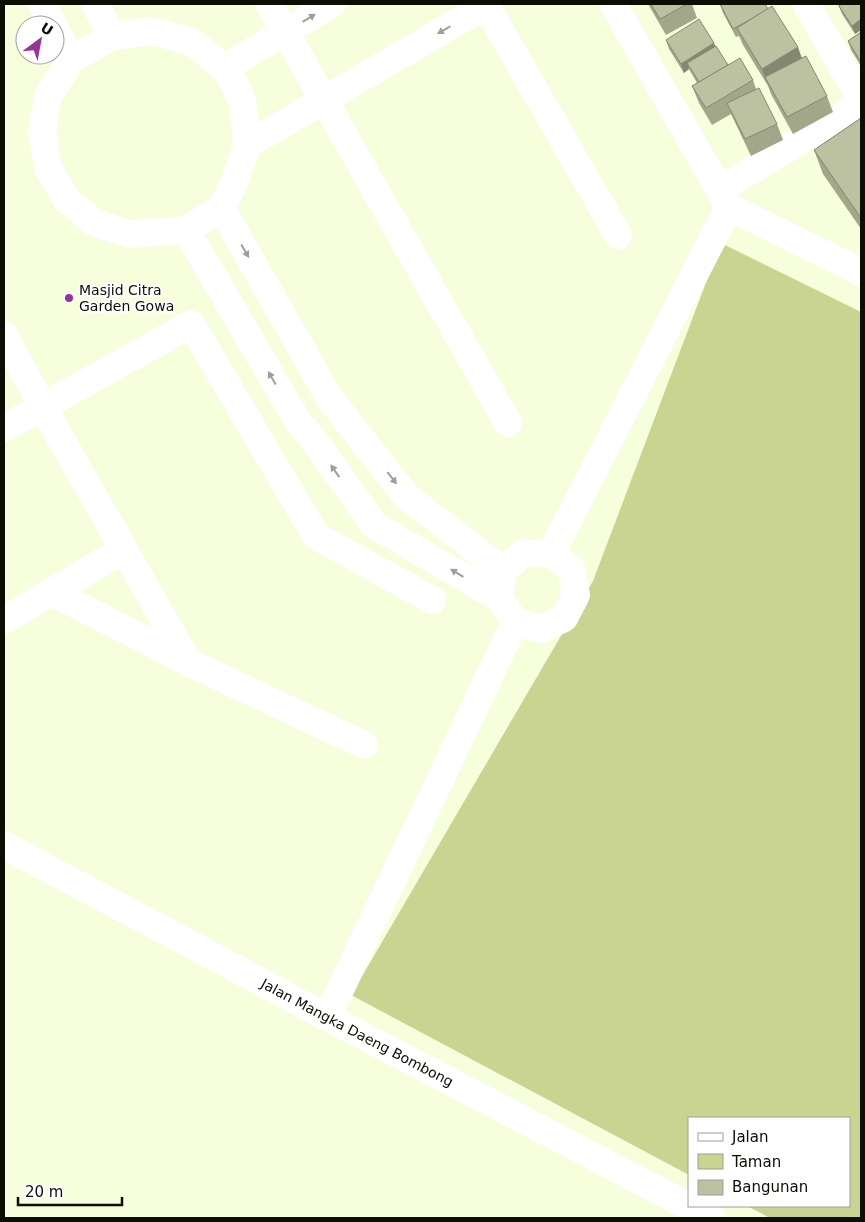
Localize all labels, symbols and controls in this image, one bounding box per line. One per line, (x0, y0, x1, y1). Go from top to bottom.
one-way arrow (302, 13, 315, 22)
north arrow (15, 15, 65, 65)
text: U (38, 19, 56, 39)
one-way arrow (437, 25, 450, 34)
one-way arrow (240, 244, 249, 257)
place label: Masjid Citra Garden Gowa (79, 282, 174, 314)
marker: Masjid Citra Garden Gowa (63, 292, 75, 304)
one-way arrow (268, 371, 277, 385)
one-way arrow (330, 464, 340, 477)
one-way arrow (387, 471, 398, 484)
one-way arrow (450, 569, 463, 578)
street label: Jalan Mangka Daeng Bombong (257, 975, 456, 1090)
legend (688, 1117, 850, 1207)
text: Jalan (731, 1128, 768, 1146)
text: Taman (731, 1153, 781, 1171)
scale bar (18, 1174, 121, 1206)
text: Bangunan (732, 1178, 808, 1196)
text: 20 m (25, 1183, 63, 1201)

